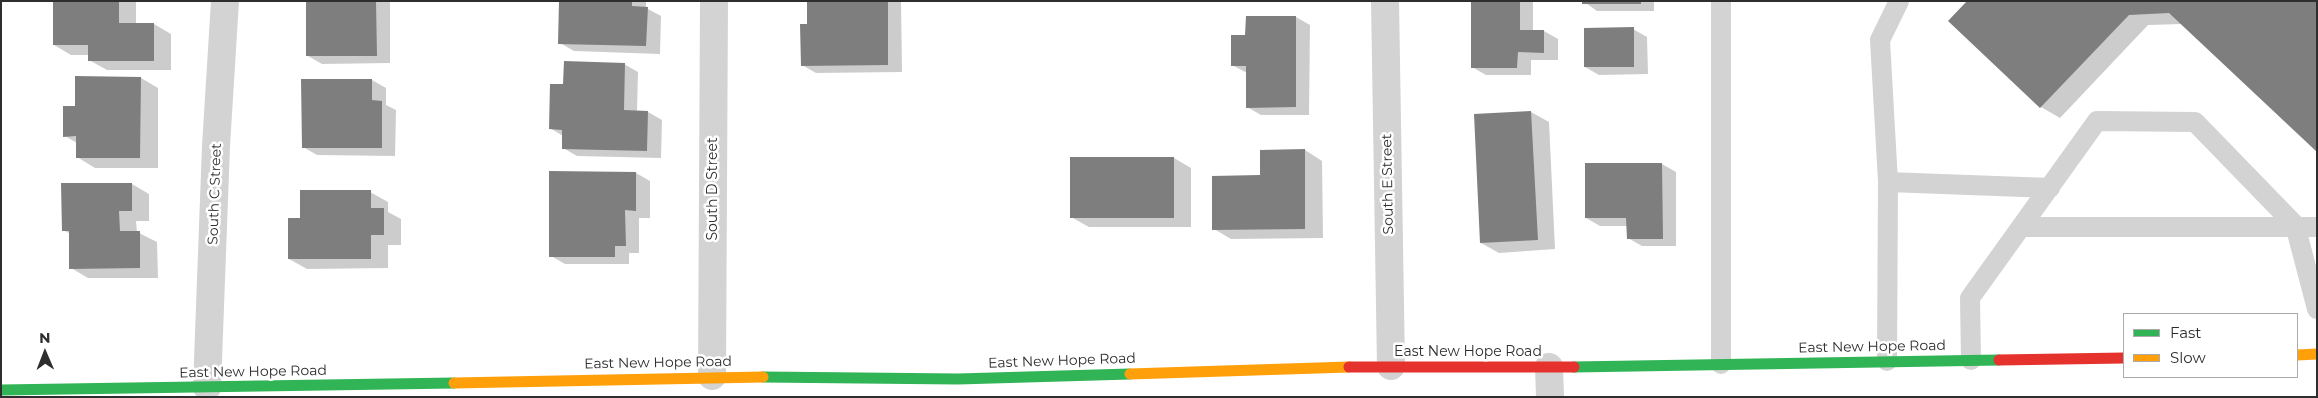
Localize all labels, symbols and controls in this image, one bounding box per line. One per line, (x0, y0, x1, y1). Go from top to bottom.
street label: South E Street (1379, 133, 1397, 235)
street label: South D Street (705, 137, 721, 241)
street label: South C Street (205, 143, 225, 245)
legend (2123, 313, 2298, 378)
text: Fast (2170, 323, 2201, 342)
north arrow (20, 328, 70, 378)
text: N (39, 329, 51, 347)
street label: East New Hope Road (1798, 337, 1946, 357)
street label: East New Hope Road (1394, 344, 1542, 360)
text: Slow (2170, 348, 2206, 367)
street label: East New Hope Road (988, 350, 1136, 372)
street label: East New Hope Road (584, 353, 732, 373)
street label: East New Hope Road (179, 362, 327, 382)

